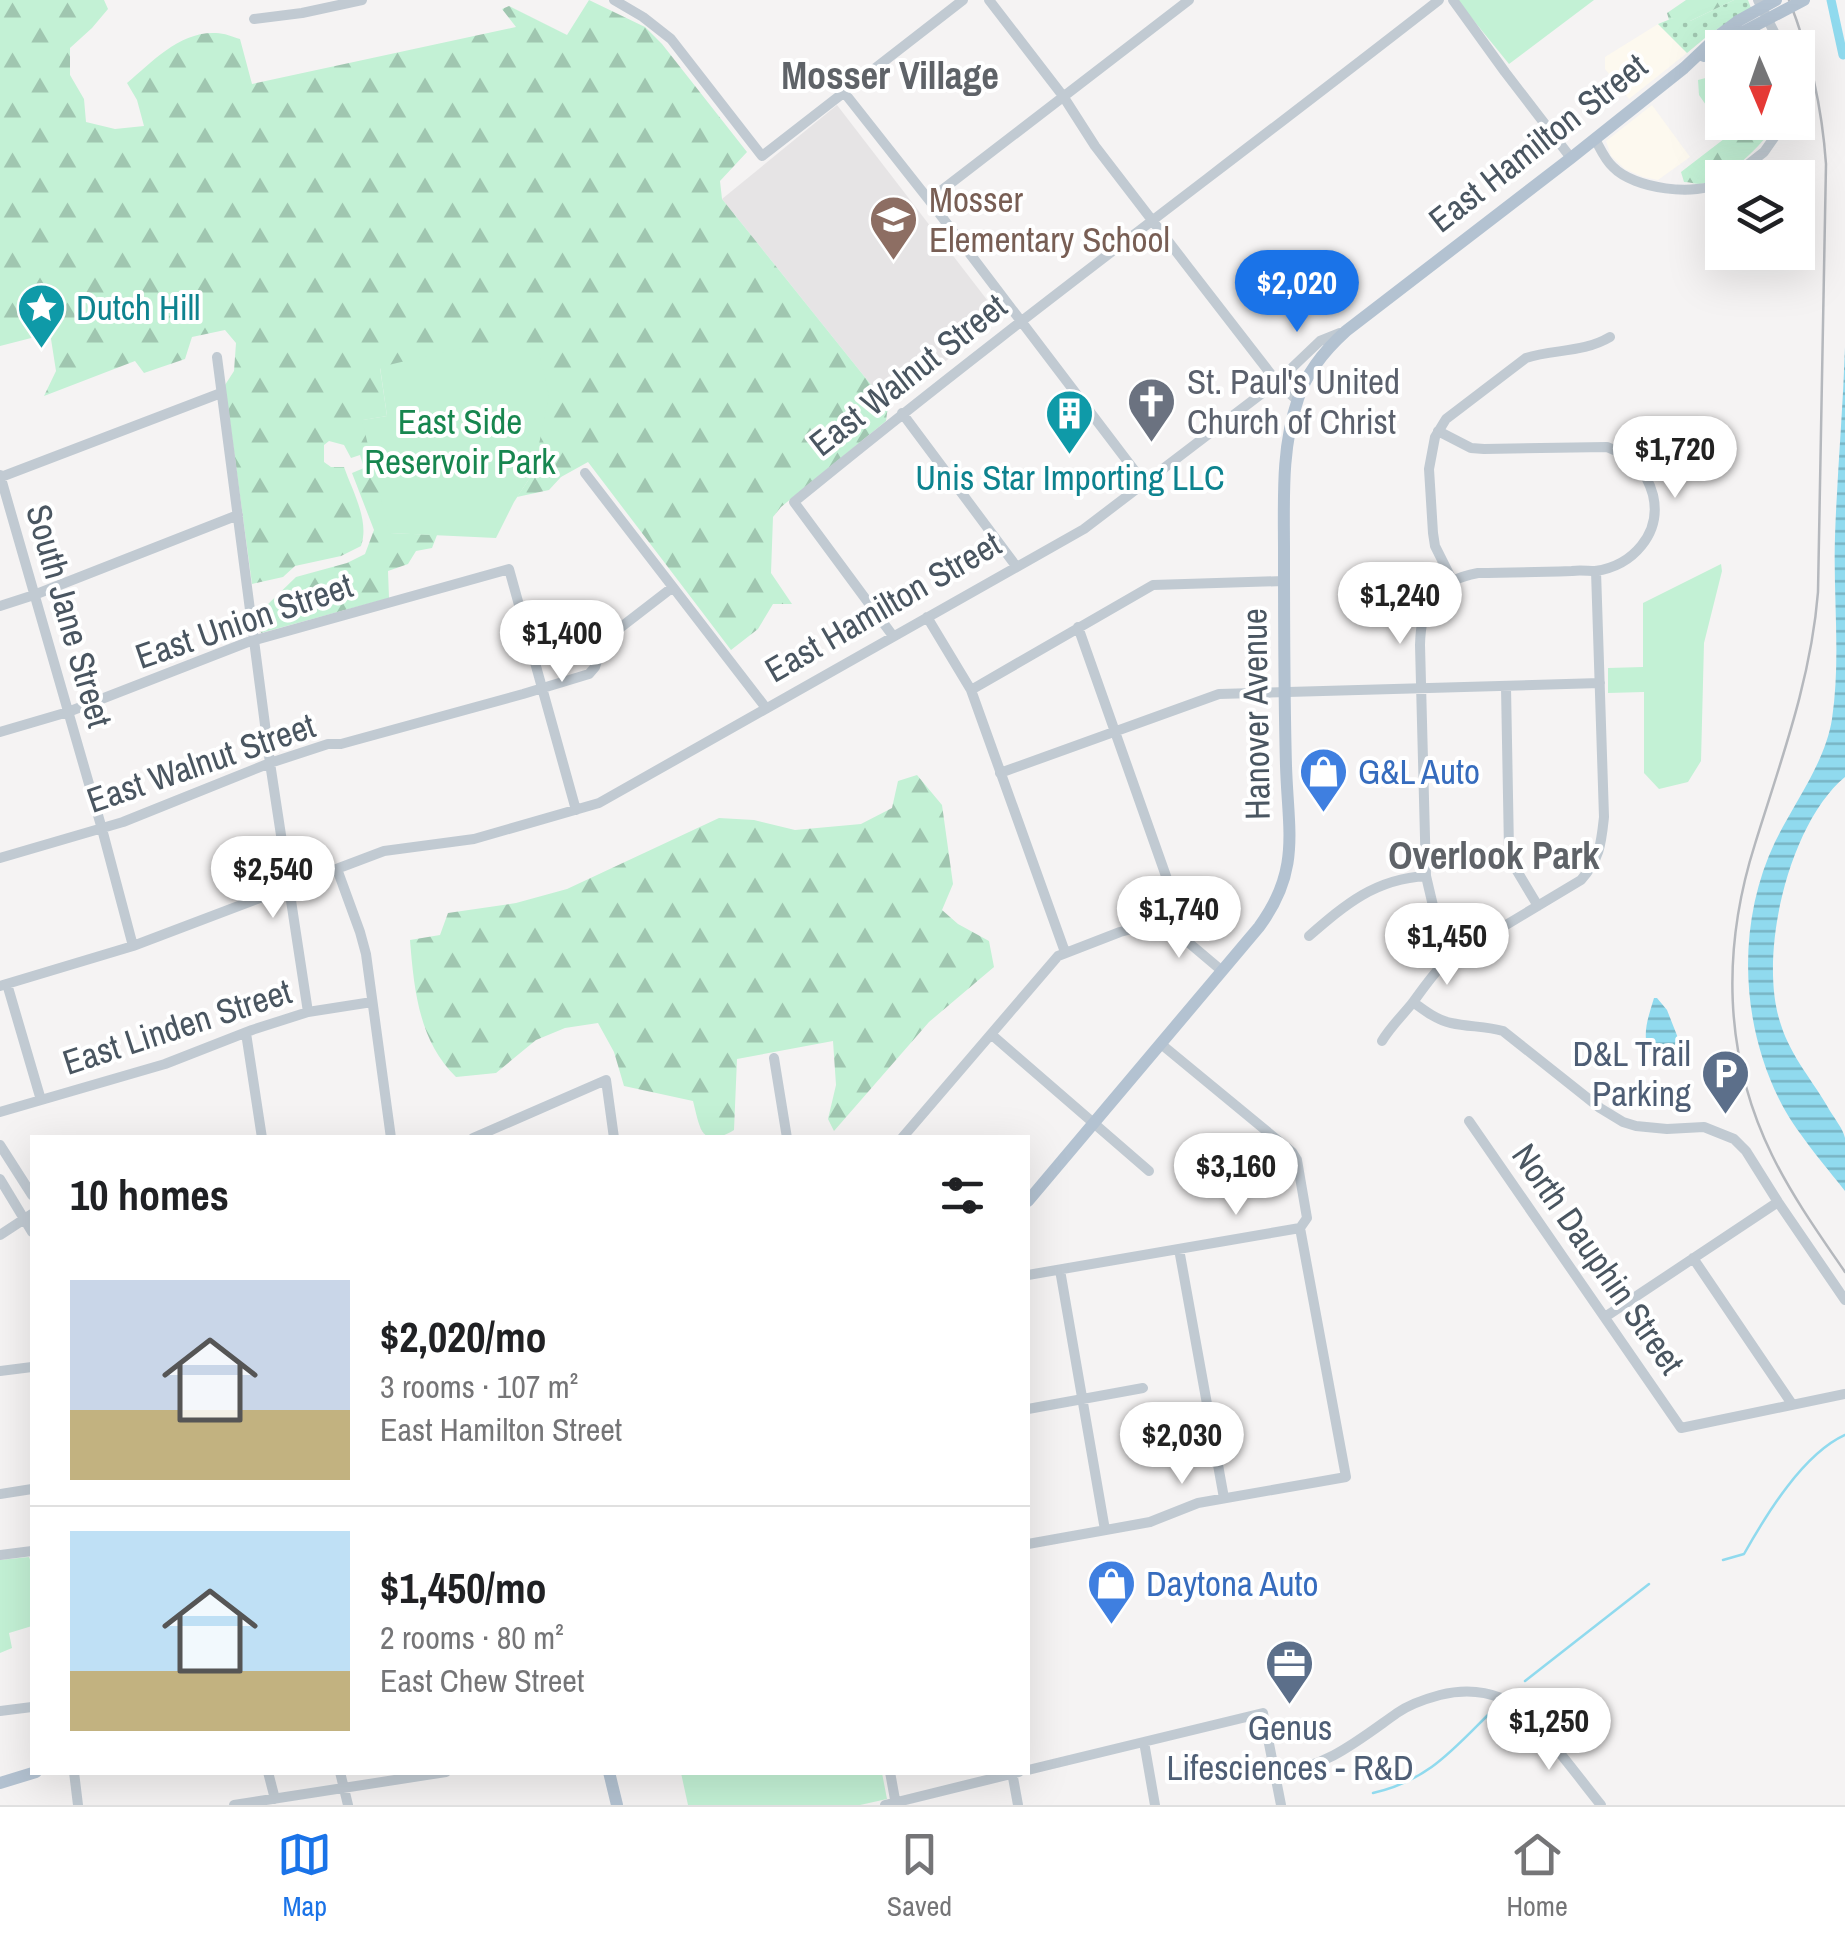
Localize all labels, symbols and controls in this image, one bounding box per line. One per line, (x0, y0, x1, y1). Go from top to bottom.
north arrow (1705, 30, 1815, 140)
map controls (1705, 30, 1815, 270)
street label: East Hamilton Street (1419, 43, 1657, 243)
district label: Mosser Village (781, 50, 999, 101)
button: layers (1705, 160, 1815, 270)
place label: Mosser Elementary School (929, 176, 1170, 263)
school or university icon: Mosser Elementary School (868, 194, 920, 262)
pin: $2,020 (1216, 250, 1378, 335)
text: $2,020 (1257, 261, 1337, 304)
place icon: Dutch Hill (15, 282, 67, 350)
street label: East Walnut Street (799, 283, 1016, 466)
place label: Dutch Hill (76, 284, 200, 331)
place label: St. Paul's United Church of Christ (1187, 358, 1400, 445)
church icon: St. Paul's United Church of Christ (1126, 376, 1178, 444)
building icon: Unis Star Importing LLC (1044, 388, 1096, 456)
park label: East Side Reservoir Park (364, 398, 556, 485)
pin: $1,720 (1594, 416, 1756, 501)
text: $1,720 (1635, 427, 1715, 470)
place label: Unis Star Importing LLC (915, 454, 1225, 501)
street label: South Jane Street (15, 499, 124, 733)
street label: East Hamilton Street (756, 520, 1009, 693)
street label: East Union Street (129, 561, 359, 680)
pin: $1,240 (1319, 562, 1481, 647)
text: $1,240 (1360, 573, 1440, 616)
pin: $1,400 (481, 600, 643, 685)
street label: Hanover Avenue (1230, 608, 1281, 820)
text: $1,400 (522, 611, 602, 654)
street label: East Walnut Street (81, 702, 321, 824)
shop icon: G&L Auto (1297, 746, 1349, 814)
place label: G&L Auto (1358, 748, 1480, 795)
district label: Overlook Park (1388, 830, 1600, 881)
pin: $2,540 (192, 836, 354, 921)
text: $2,540 (233, 847, 313, 890)
pin: $1,740 (1098, 876, 1260, 961)
text: $1,740 (1139, 887, 1219, 930)
pin: $1,450 (1366, 903, 1528, 988)
text: $1,450 (1407, 914, 1487, 957)
street label: East Linden Street (57, 967, 297, 1086)
place label: D&L Trail Parking (1572, 1030, 1691, 1117)
parking icon: D&L Trail Parking (1700, 1048, 1752, 1116)
pin: $3,160 (1155, 1133, 1317, 1218)
street label: North Dauphin Street (1501, 1134, 1695, 1383)
text: $3,160 (1196, 1144, 1276, 1187)
text: 10 homes (70, 1167, 229, 1223)
icon: filters (935, 1168, 990, 1223)
text: $2,020/mo (380, 1309, 547, 1365)
icon: home (150, 1320, 270, 1440)
text: 3 rooms · 107 m² (380, 1365, 578, 1408)
pin: $2,030 (1101, 1402, 1263, 1487)
text: East Hamilton Street (380, 1408, 622, 1451)
text: $2,030 (1142, 1413, 1222, 1456)
shop icon: Daytona Auto (1085, 1558, 1137, 1626)
text: $1,450/mo (380, 1560, 547, 1616)
place label: Daytona Auto (1146, 1560, 1318, 1607)
icon: home (150, 1571, 270, 1691)
text: 2 rooms · 80 m² (380, 1616, 564, 1659)
office icon: Genus Lifesciences - R&D (1264, 1638, 1316, 1706)
text: East Chew Street (380, 1659, 584, 1702)
pin: $1,250 (1468, 1688, 1630, 1773)
text: $1,250 (1509, 1699, 1589, 1742)
place label: Genus Lifesciences - R&D (1166, 1704, 1414, 1791)
tab: Map (277, 1827, 332, 1925)
tab: Saved (887, 1827, 952, 1925)
tab: Home (1506, 1827, 1568, 1925)

